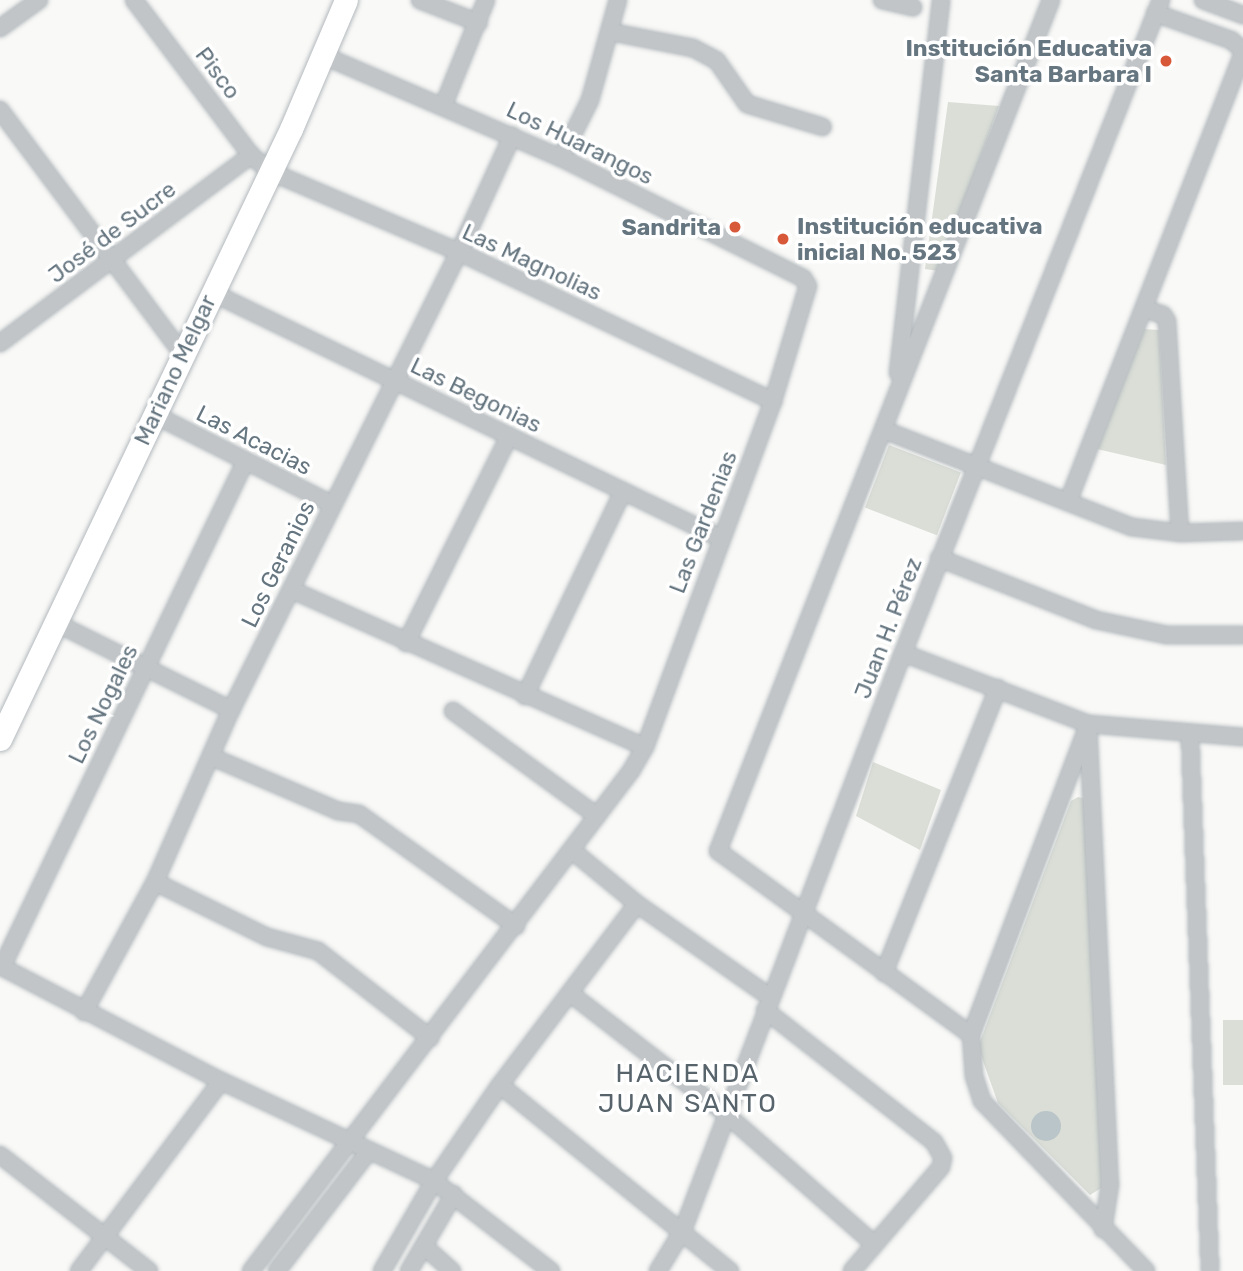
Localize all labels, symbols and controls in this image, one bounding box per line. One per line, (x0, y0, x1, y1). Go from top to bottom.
place label: Institución Educativa Santa Barbara I (905, 34, 1152, 88)
street label: Pisco (190, 42, 246, 104)
marker: Institución Educativa Santa Barbara I (1158, 53, 1174, 69)
street label: Los Huarangos (502, 96, 658, 190)
street label: José de Sucre (43, 175, 181, 289)
place label: Institución educativa inicial No. 523 (797, 212, 1043, 266)
place label: Sandrita (622, 213, 721, 241)
street label: Las Magnolias (458, 218, 606, 306)
marker: Sandrita (727, 219, 743, 235)
marker: Institución educativa inicial No. 523 (775, 231, 791, 247)
street label: Mariano Melgar (128, 290, 222, 450)
street label: Las Begonias (406, 351, 546, 439)
street label: Las Acacias (191, 399, 317, 481)
street label: Las Gardenias (663, 447, 743, 597)
street label: Los Geranios (235, 496, 321, 632)
street label: Juan H. Pérez (848, 554, 928, 702)
street label: Los Nogales (62, 640, 144, 768)
district label: HACIENDA JUAN SANTO (599, 1058, 777, 1120)

